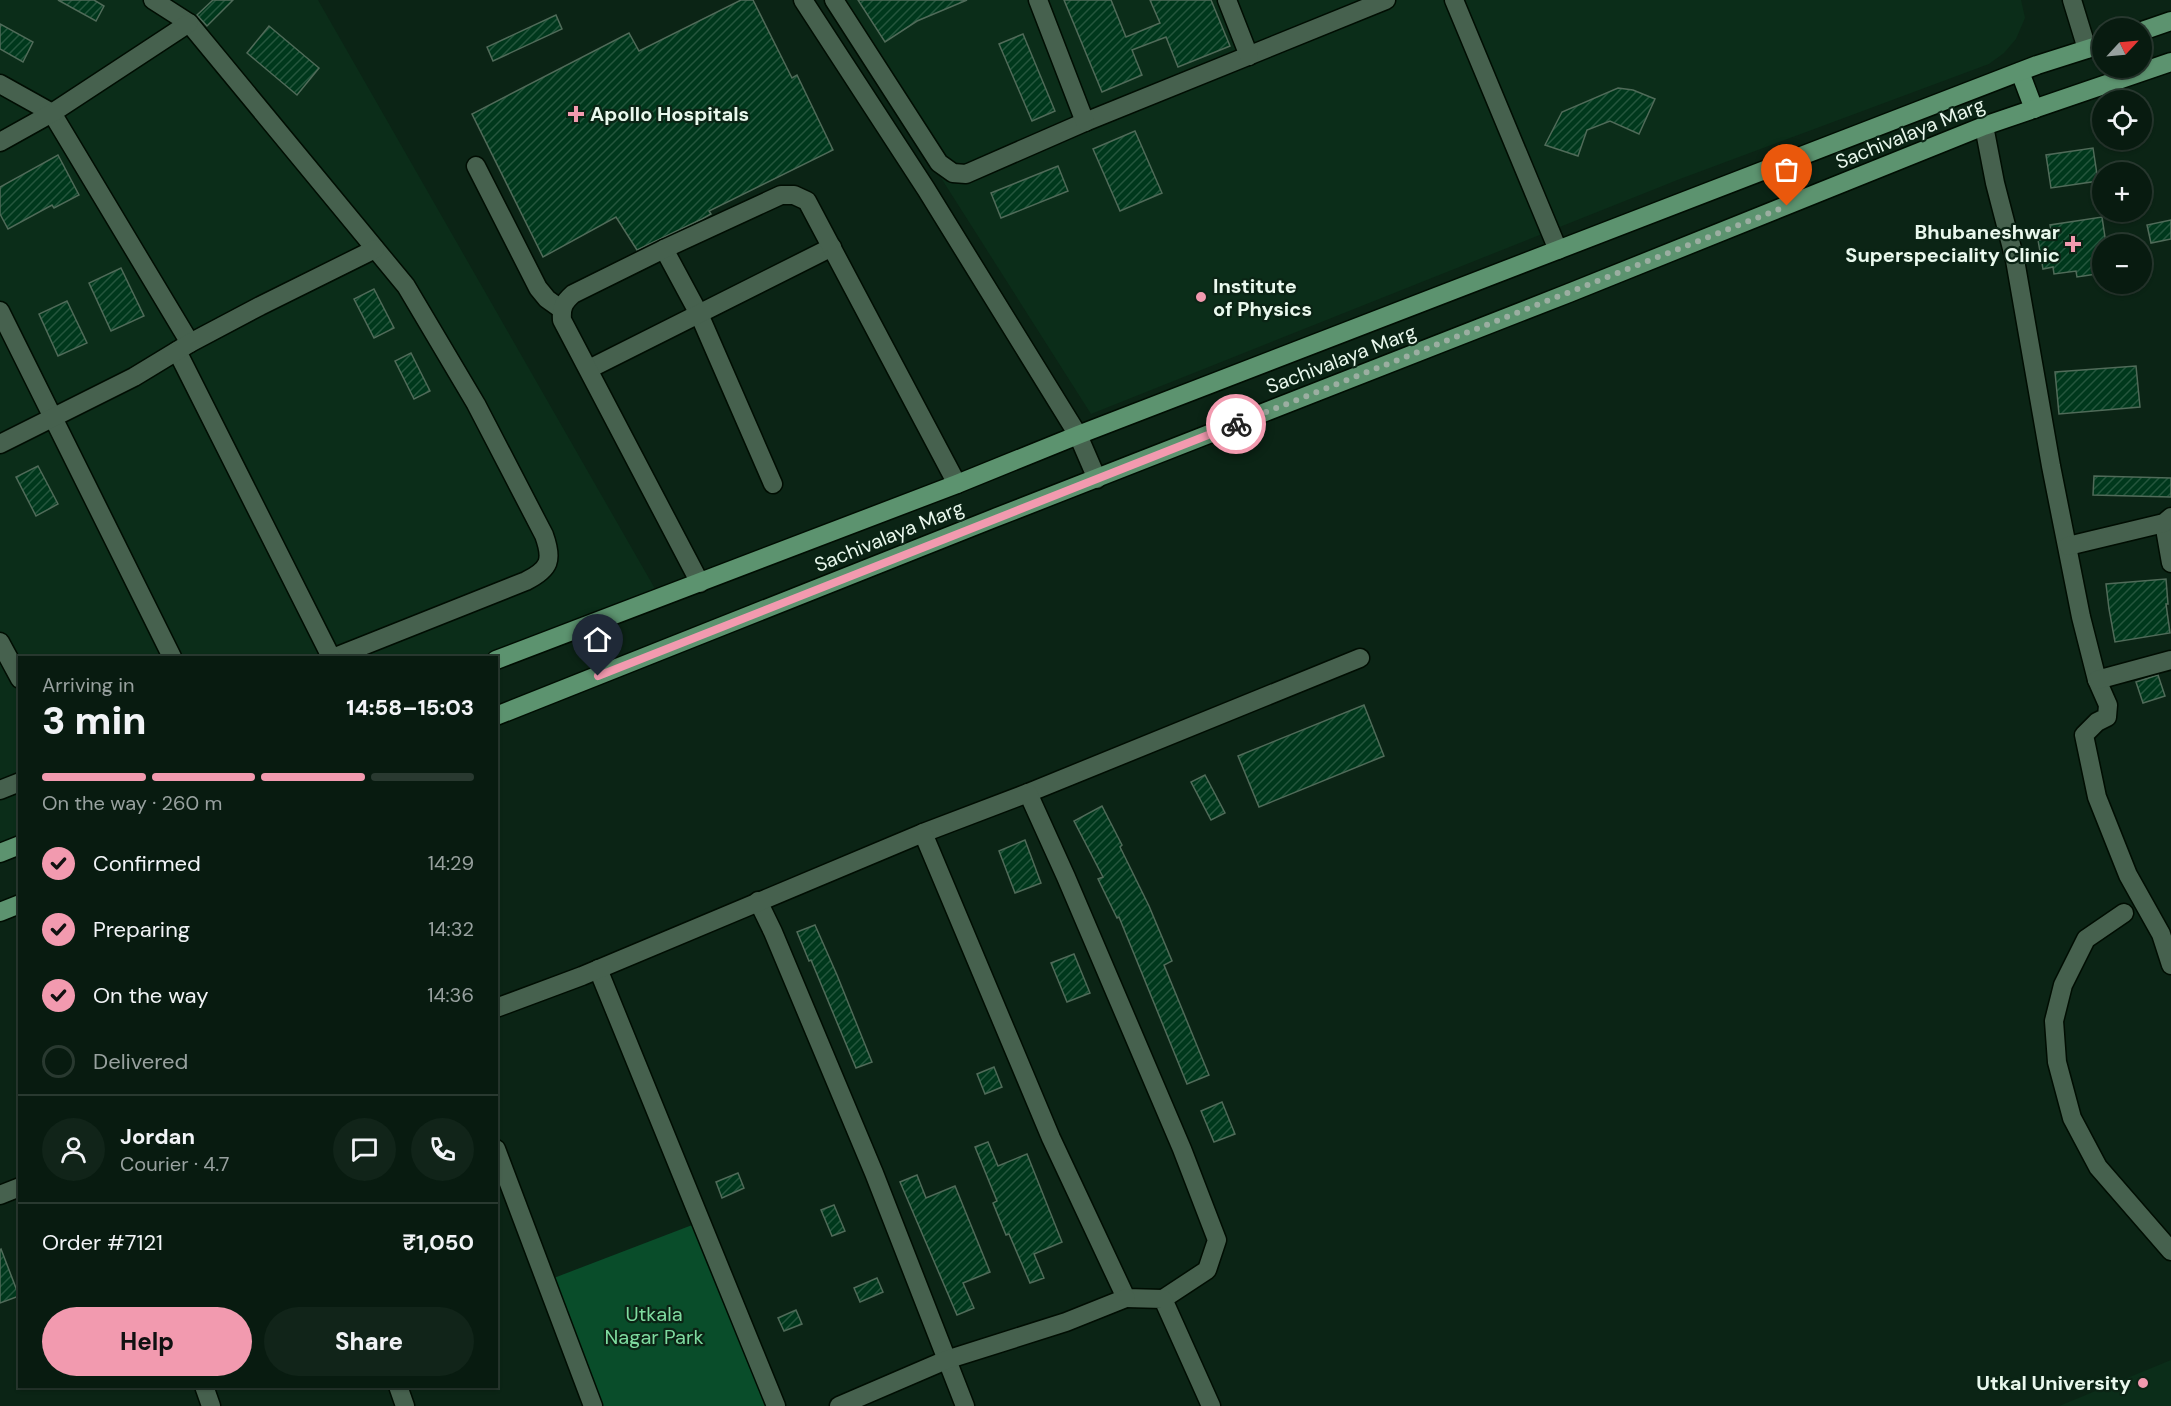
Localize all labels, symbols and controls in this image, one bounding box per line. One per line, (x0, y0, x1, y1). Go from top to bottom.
north arrow (2092, 18, 2152, 78)
map controls (2092, 18, 2152, 294)
button: locate (2092, 90, 2152, 150)
street label: Sachivalaya Marg (1831, 91, 1989, 175)
place label: Apollo Hospitals (590, 101, 749, 127)
marker: Apollo Hospitals (567, 105, 585, 123)
pin (1761, 144, 1812, 206)
icon: bag (1770, 153, 1803, 186)
button: + (2092, 162, 2152, 222)
place label: Bhubaneshwar Superspeciality Clinic (1845, 219, 2060, 268)
button: − (2092, 234, 2152, 294)
marker: Bhubaneshwar Superspeciality Clinic (2064, 235, 2082, 253)
place label: Institute of Physics (1213, 273, 1312, 322)
marker: Institute of Physics (1194, 290, 1208, 304)
street label: Sachivalaya Marg (1262, 318, 1420, 400)
courier (1206, 394, 1266, 454)
icon: bike (1220, 408, 1253, 441)
street label: Sachivalaya Marg (810, 494, 968, 578)
pin (572, 614, 623, 676)
icon: home (581, 623, 614, 656)
text: Arriving in (42, 672, 134, 698)
text: 14:58–15:03 (346, 693, 474, 722)
text: 3 min (42, 695, 147, 746)
text: On the way · 260 m (42, 790, 222, 816)
icon: check (42, 847, 75, 880)
text: Confirmed (93, 849, 201, 878)
text: 14:29 (428, 850, 474, 876)
icon: check (42, 913, 75, 946)
text: Preparing (93, 915, 190, 944)
text: 14:32 (428, 916, 474, 942)
icon: check (42, 979, 75, 1012)
text: On the way (93, 981, 208, 1010)
text: 14:36 (427, 982, 474, 1008)
text: Delivered (93, 1047, 188, 1076)
button: person (42, 1118, 105, 1181)
button: chat (333, 1118, 396, 1181)
button: phone (411, 1118, 474, 1181)
text: Jordan (120, 1122, 195, 1151)
text: Courier · 4.7 (120, 1151, 229, 1177)
text: Order #7121 (42, 1228, 163, 1257)
text: ₹1,050 (402, 1228, 474, 1257)
park label: Utkala Nagar Park (605, 1301, 703, 1350)
button: Help (42, 1307, 252, 1376)
button: Share (264, 1307, 474, 1376)
place label: Utkal University (1976, 1370, 2131, 1396)
marker: Utkal University (2136, 1376, 2150, 1390)

